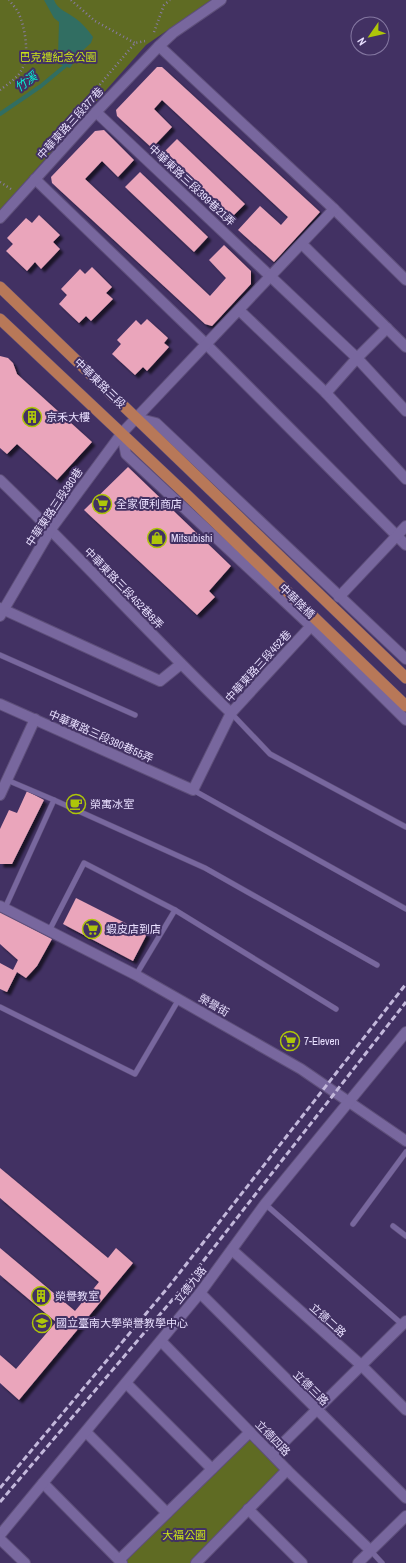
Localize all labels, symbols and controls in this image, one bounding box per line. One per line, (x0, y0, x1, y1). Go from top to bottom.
north arrow (350, 16, 390, 56)
text: N (354, 35, 369, 48)
park label: 巴克禮紀念公園 (20, 50, 97, 64)
water label: 竹溪 (12, 67, 42, 96)
street label: 中華東路三段377巷 (34, 84, 106, 162)
street label: 中華東路三段399巷21弄 (146, 141, 238, 229)
street label: 中華東路三段 (71, 355, 129, 411)
building icon: 京禾大樓 (21, 406, 43, 428)
place label: 京禾大樓 (46, 410, 90, 424)
street label: 中華東路三段380巷 (22, 465, 86, 549)
supermarket icon: 全家便利商店 (91, 493, 113, 515)
place label: 全家便利商店 (116, 497, 182, 511)
shop icon: Mitsubishi (146, 527, 168, 549)
place label: Mitsubishi (171, 531, 213, 545)
street label: 中華東路三段452巷8弄 (81, 544, 167, 632)
street label: 中華陸橋 (276, 581, 318, 621)
street label: 中華東路三段452巷 (222, 627, 294, 705)
street label: 中華東路三段380巷55弄 (46, 707, 156, 765)
cafe icon: 榮寓冰室 (65, 793, 87, 815)
place label: 榮寓冰室 (90, 797, 134, 811)
supermarket icon: 蝦皮店到店 (81, 918, 103, 940)
place label: 蝦皮店到店 (106, 922, 161, 936)
street label: 榮譽街 (196, 991, 232, 1019)
supermarket icon: 7-Eleven (279, 1030, 301, 1052)
place label: 7-Eleven (304, 1034, 340, 1048)
street label: 立德九路 (171, 1263, 209, 1307)
building icon: 榮譽教室 (30, 1285, 52, 1307)
place label: 榮譽教室 (55, 1289, 99, 1303)
street label: 立德二路 (307, 1300, 349, 1340)
school or university icon: 國立臺南大學榮譽教學中心 (31, 1312, 53, 1334)
place label: 國立臺南大學榮譽教學中心 (56, 1316, 188, 1330)
street label: 立德三路 (290, 1367, 332, 1409)
street label: 立德四路 (253, 1417, 293, 1459)
park label: 大福公園 (162, 1528, 206, 1542)

